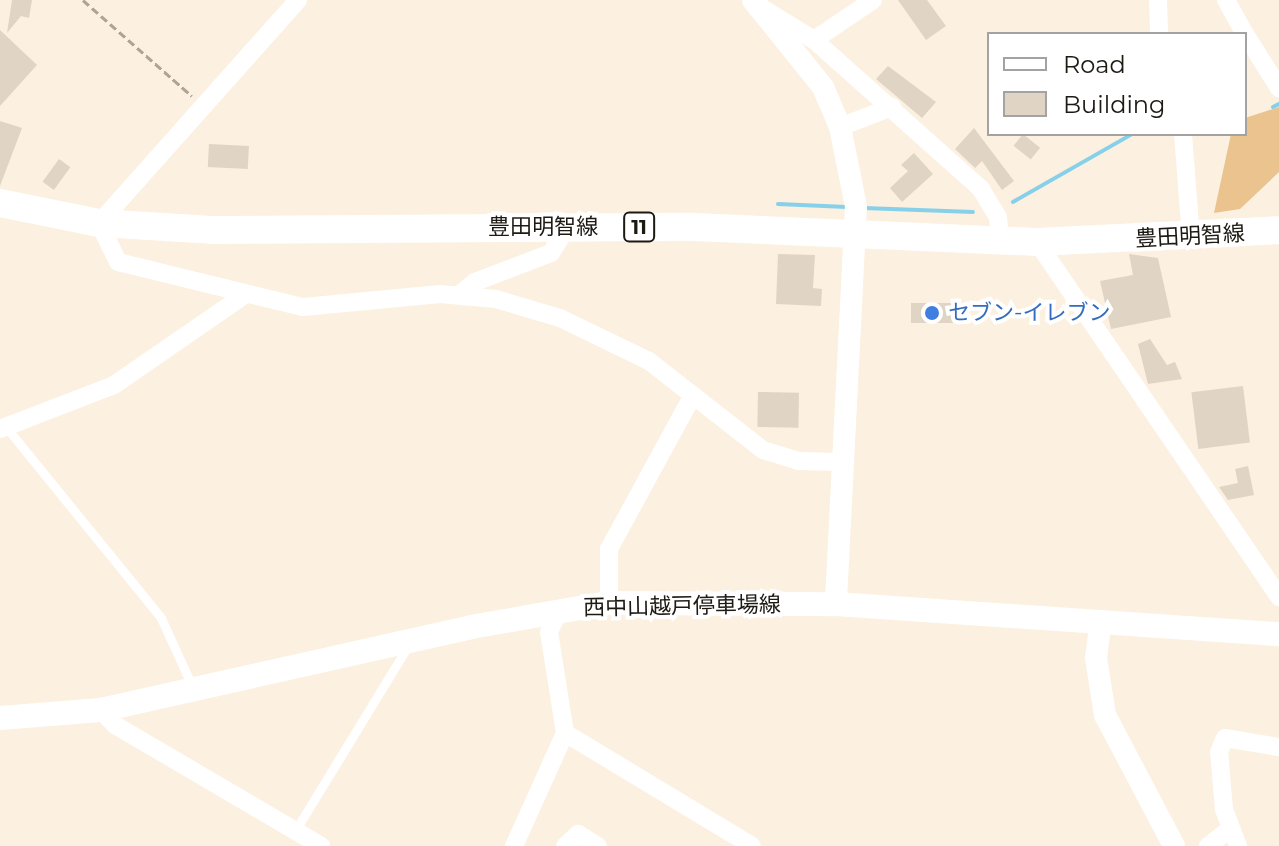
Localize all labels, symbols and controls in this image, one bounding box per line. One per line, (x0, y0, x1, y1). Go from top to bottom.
legend (987, 32, 1247, 136)
text: Road (1063, 50, 1126, 79)
text: Building (1063, 90, 1166, 119)
road number: 11 (623, 211, 655, 243)
street label: 豊田明智線 (488, 214, 598, 240)
street label: 豊田明智線 (1134, 220, 1246, 252)
place label: セブン-イレブン (948, 300, 1110, 326)
marker: セブン-イレブン (923, 304, 941, 322)
street label: 西中山越戸停車場線 (583, 591, 781, 621)

